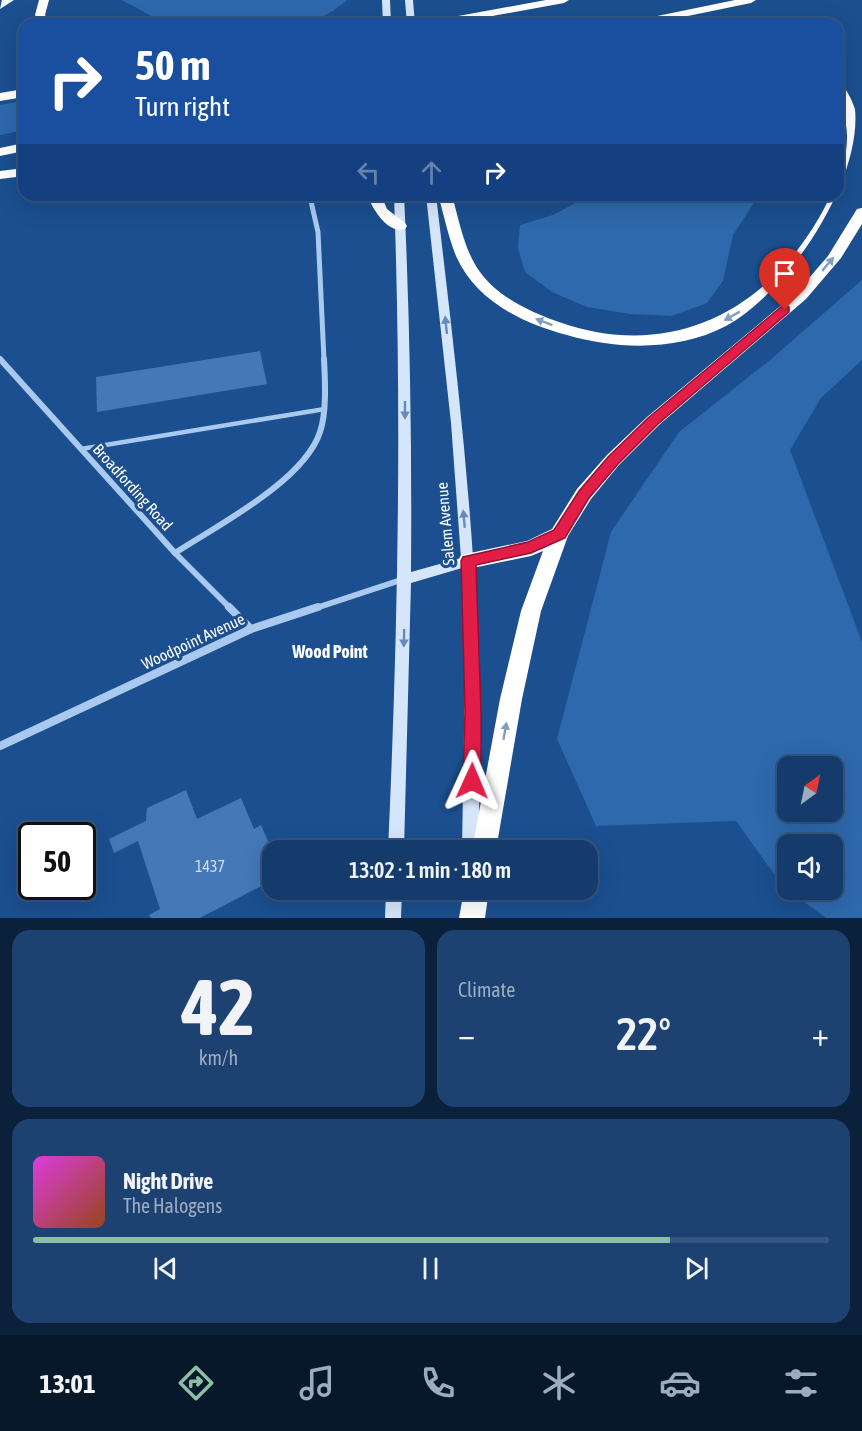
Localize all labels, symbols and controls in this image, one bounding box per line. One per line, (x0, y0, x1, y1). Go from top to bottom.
text: 50 m (135, 41, 210, 89)
icon: right (36, 42, 114, 120)
text: Turn right (135, 91, 230, 122)
icon: left (352, 156, 385, 189)
icon: ahead (415, 156, 448, 189)
icon: right (478, 156, 511, 189)
pin (759, 248, 810, 310)
icon: arrive (768, 257, 801, 290)
one-way arrow (821, 257, 834, 272)
one-way arrow (723, 311, 740, 321)
one-way arrow (441, 316, 451, 335)
one-way arrow (534, 317, 552, 327)
one-way arrow (400, 400, 410, 419)
street label: Broadfording Road (89, 440, 177, 535)
street label: Salem Avenue (432, 482, 458, 566)
one-way arrow (459, 510, 469, 529)
street label: Woodpoint Avenue (139, 609, 248, 674)
one-way arrow (399, 628, 409, 647)
district label: Wood Point (291, 641, 369, 662)
one-way arrow (501, 721, 510, 740)
position arrow (440, 749, 504, 813)
north arrow (777, 756, 843, 822)
map controls (777, 756, 843, 900)
speed limit sign: 50 (18, 822, 96, 900)
button: sound (777, 834, 843, 900)
house number: 1437 (195, 857, 225, 875)
text: 13:02 · 1 min · 180 m (349, 857, 511, 883)
text: 42 (182, 962, 255, 1052)
text: Climate (458, 978, 515, 1001)
text: 22° (616, 1008, 671, 1060)
text: − (458, 1015, 475, 1053)
text: + (812, 1015, 829, 1053)
text: km/h (199, 1046, 238, 1069)
text: Night Drive (123, 1168, 213, 1194)
text: The Halogens (123, 1194, 222, 1217)
icon: previous (149, 1252, 182, 1285)
icon: pause (414, 1252, 447, 1285)
icon: next (680, 1252, 713, 1285)
icon: directions (175, 1362, 217, 1404)
icon: music (296, 1362, 338, 1404)
icon: phone (417, 1362, 459, 1404)
icon: climate (538, 1362, 580, 1404)
icon: car (659, 1362, 701, 1404)
icon: filters (780, 1362, 822, 1404)
text: 13:01 (40, 1368, 96, 1399)

